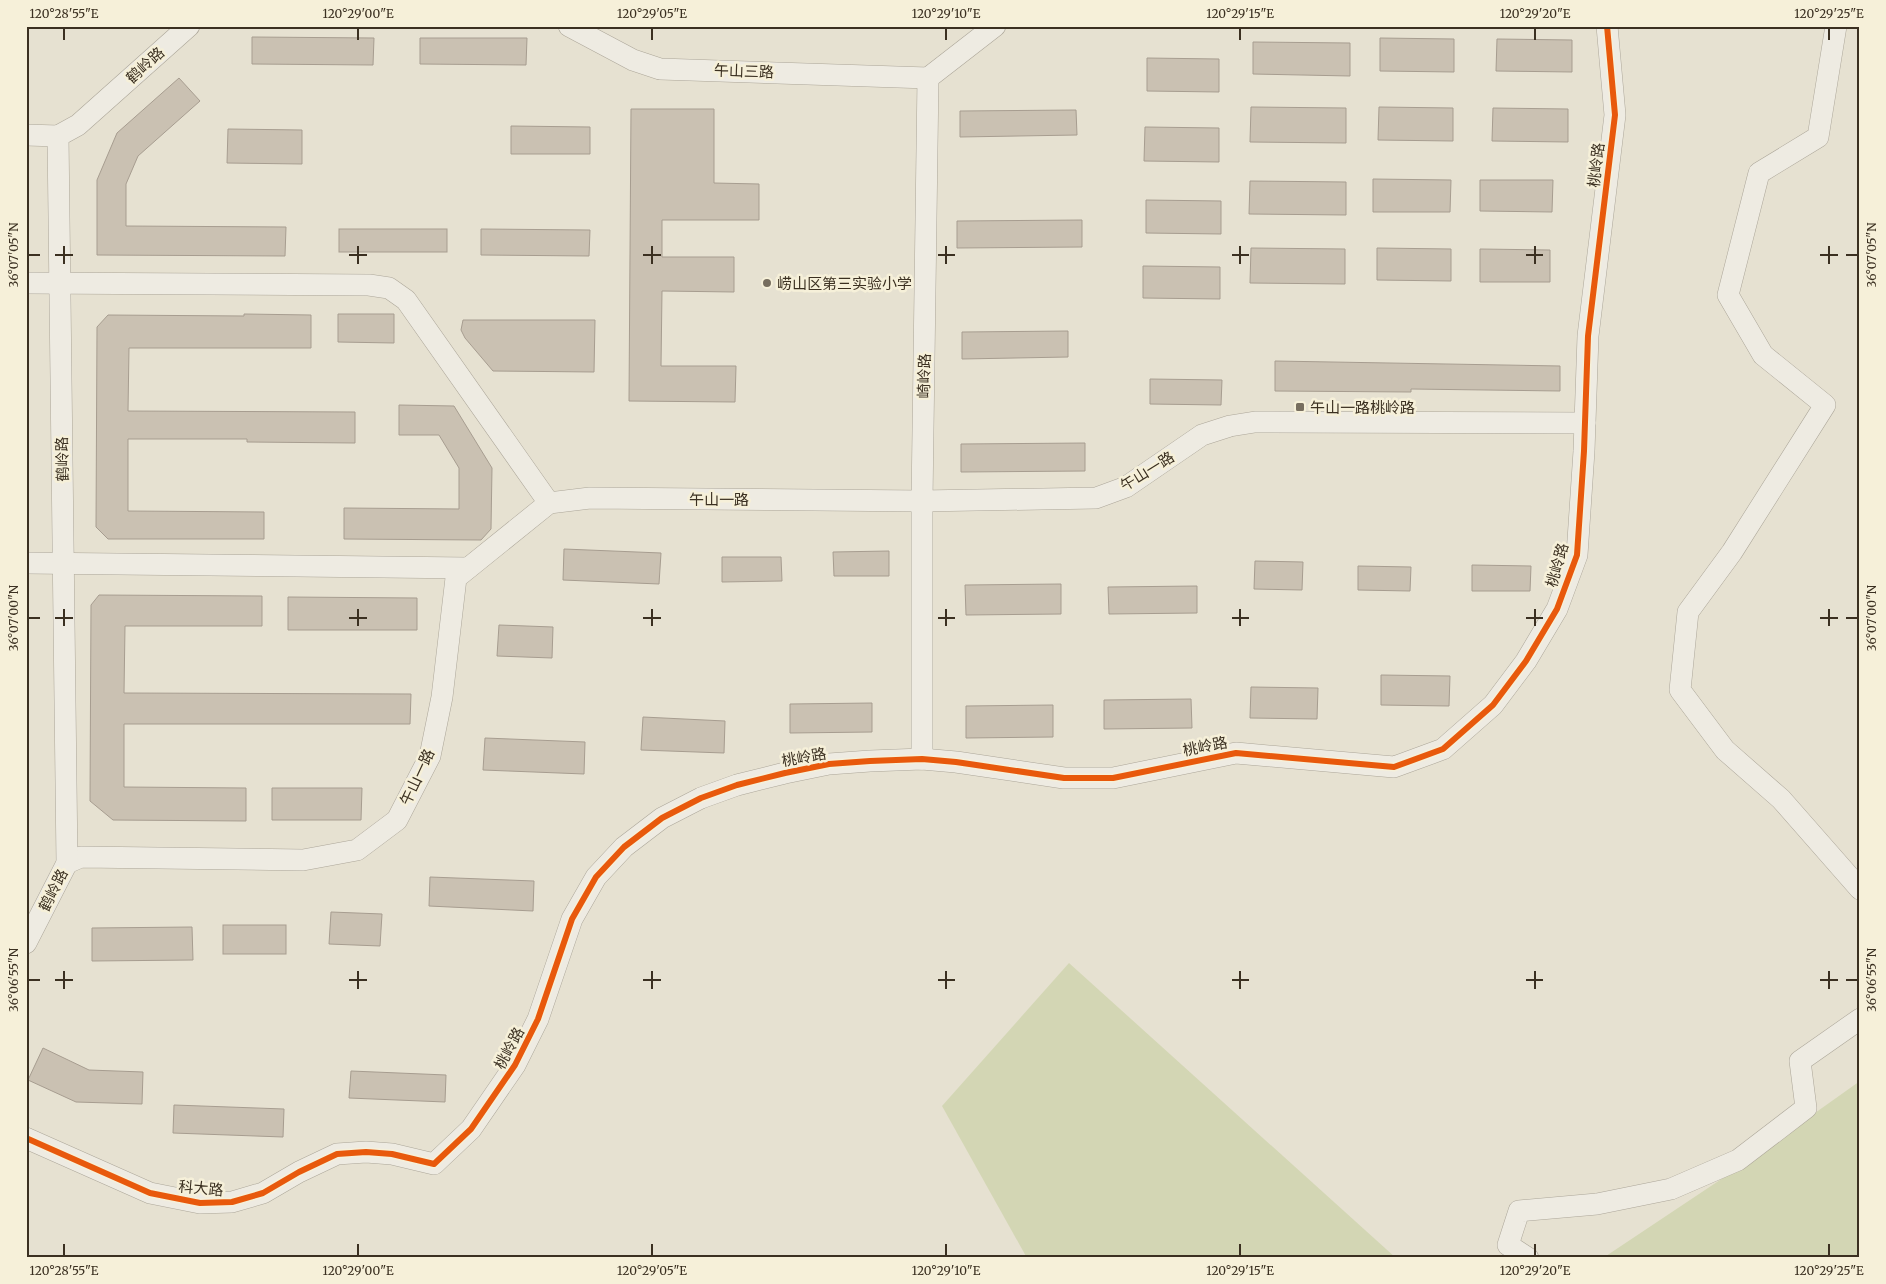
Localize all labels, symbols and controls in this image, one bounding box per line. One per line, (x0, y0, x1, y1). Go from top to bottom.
text: 120°28'55"E (30, 6, 99, 21)
text: 120°29'00"E (322, 6, 394, 21)
text: 120°29'05"E (617, 6, 687, 21)
text: 120°29'10"E (912, 6, 981, 21)
text: 120°29'15"E (1206, 6, 1274, 21)
text: 120°29'20"E (1500, 6, 1571, 21)
text: 120°29'25"E (1794, 6, 1864, 21)
street label: 鹤岭路 (122, 43, 168, 87)
street label: 午山三路 (714, 60, 774, 82)
street label: 桃岭路 (1584, 142, 1608, 188)
text: 36°07'05"N (6, 222, 21, 287)
text: 36°07'05"N (1864, 222, 1879, 287)
place label: 崂山区第三实验小学 (777, 274, 912, 293)
marker: 崂山区第三实验小学 (761, 277, 773, 289)
street label: 崎岭路 (914, 353, 934, 399)
place label: 午山一路桃岭路 (1310, 398, 1415, 417)
marker: 午山一路桃岭路 (1294, 401, 1306, 413)
street label: 鹤岭路 (52, 436, 72, 482)
street label: 午山一路 (1117, 447, 1177, 495)
street label: 午山一路 (689, 490, 749, 509)
street label: 桃岭路 (1542, 541, 1572, 589)
text: 36°07'00"N (6, 584, 21, 651)
text: 36°07'00"N (1864, 584, 1879, 651)
street label: 桃岭路 (1181, 732, 1229, 760)
street label: 桃岭路 (780, 744, 828, 770)
street label: 午山一路 (396, 746, 438, 808)
street label: 鹤岭路 (34, 866, 72, 914)
text: 36°06'55"N (6, 947, 21, 1012)
text: 36°06'55"N (1864, 947, 1879, 1012)
street label: 桃岭路 (490, 1024, 528, 1072)
street label: 科大路 (178, 1177, 224, 1199)
text: 120°28'55"E (30, 1263, 99, 1278)
text: 120°29'00"E (322, 1263, 394, 1278)
text: 120°29'05"E (617, 1263, 687, 1278)
text: 120°29'10"E (912, 1263, 981, 1278)
text: 120°29'15"E (1206, 1263, 1274, 1278)
text: 120°29'20"E (1500, 1263, 1571, 1278)
text: 120°29'25"E (1794, 1263, 1864, 1278)

